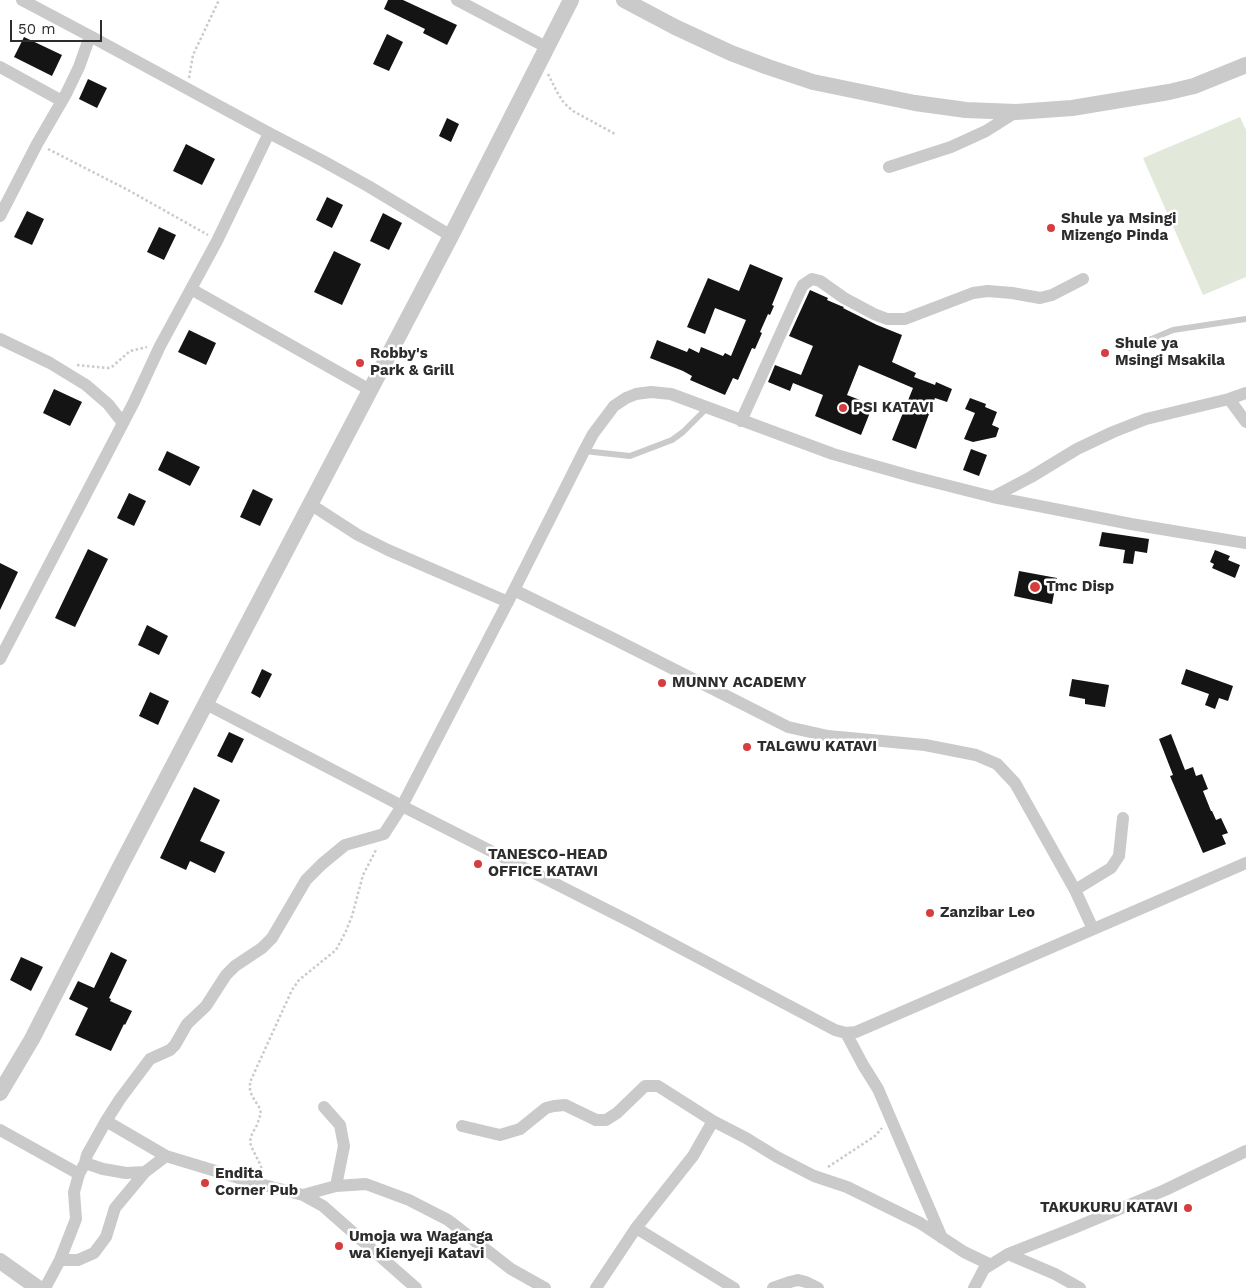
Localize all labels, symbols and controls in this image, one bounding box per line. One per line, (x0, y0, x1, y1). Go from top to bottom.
scale bar (12, 10, 105, 42)
text: 50 m (18, 20, 55, 38)
place label: Shule ya Msingi Mizengo Pinda (1061, 210, 1176, 245)
marker: Shule ya Msingi Mizengo Pinda (1045, 222, 1057, 234)
place label: Shule ya Msingi Msakila (1115, 335, 1225, 370)
place label: Robby's Park & Grill (370, 345, 454, 380)
marker: Shule ya Msingi Msakila (1099, 347, 1111, 359)
marker: Robby's Park & Grill (354, 357, 366, 369)
place label: PSI KATAVI (853, 399, 934, 417)
marker: PSI KATAVI (837, 402, 849, 414)
place label: Tmc Disp (1046, 578, 1114, 596)
marker: Tmc Disp (1028, 580, 1042, 594)
place label: MUNNY ACADEMY (672, 674, 807, 692)
marker: MUNNY ACADEMY (656, 677, 668, 689)
place label: TALGWU KATAVI (757, 738, 877, 756)
marker: TALGWU KATAVI (741, 741, 753, 753)
place label: TANESCO-HEAD OFFICE KATAVI (488, 846, 608, 881)
marker: TANESCO-HEAD OFFICE KATAVI (472, 858, 484, 870)
place label: Zanzibar Leo (940, 904, 1035, 922)
marker: Zanzibar Leo (924, 907, 936, 919)
place label: Endita Corner Pub (215, 1165, 298, 1200)
marker: Endita Corner Pub (199, 1177, 211, 1189)
place label: TAKUKURU KATAVI (1040, 1199, 1178, 1217)
marker: TAKUKURU KATAVI (1182, 1202, 1194, 1214)
place label: Umoja wa Waganga wa Kienyeji Katavi (349, 1228, 493, 1263)
marker: Umoja wa Waganga wa Kienyeji Katavi (333, 1240, 345, 1252)

